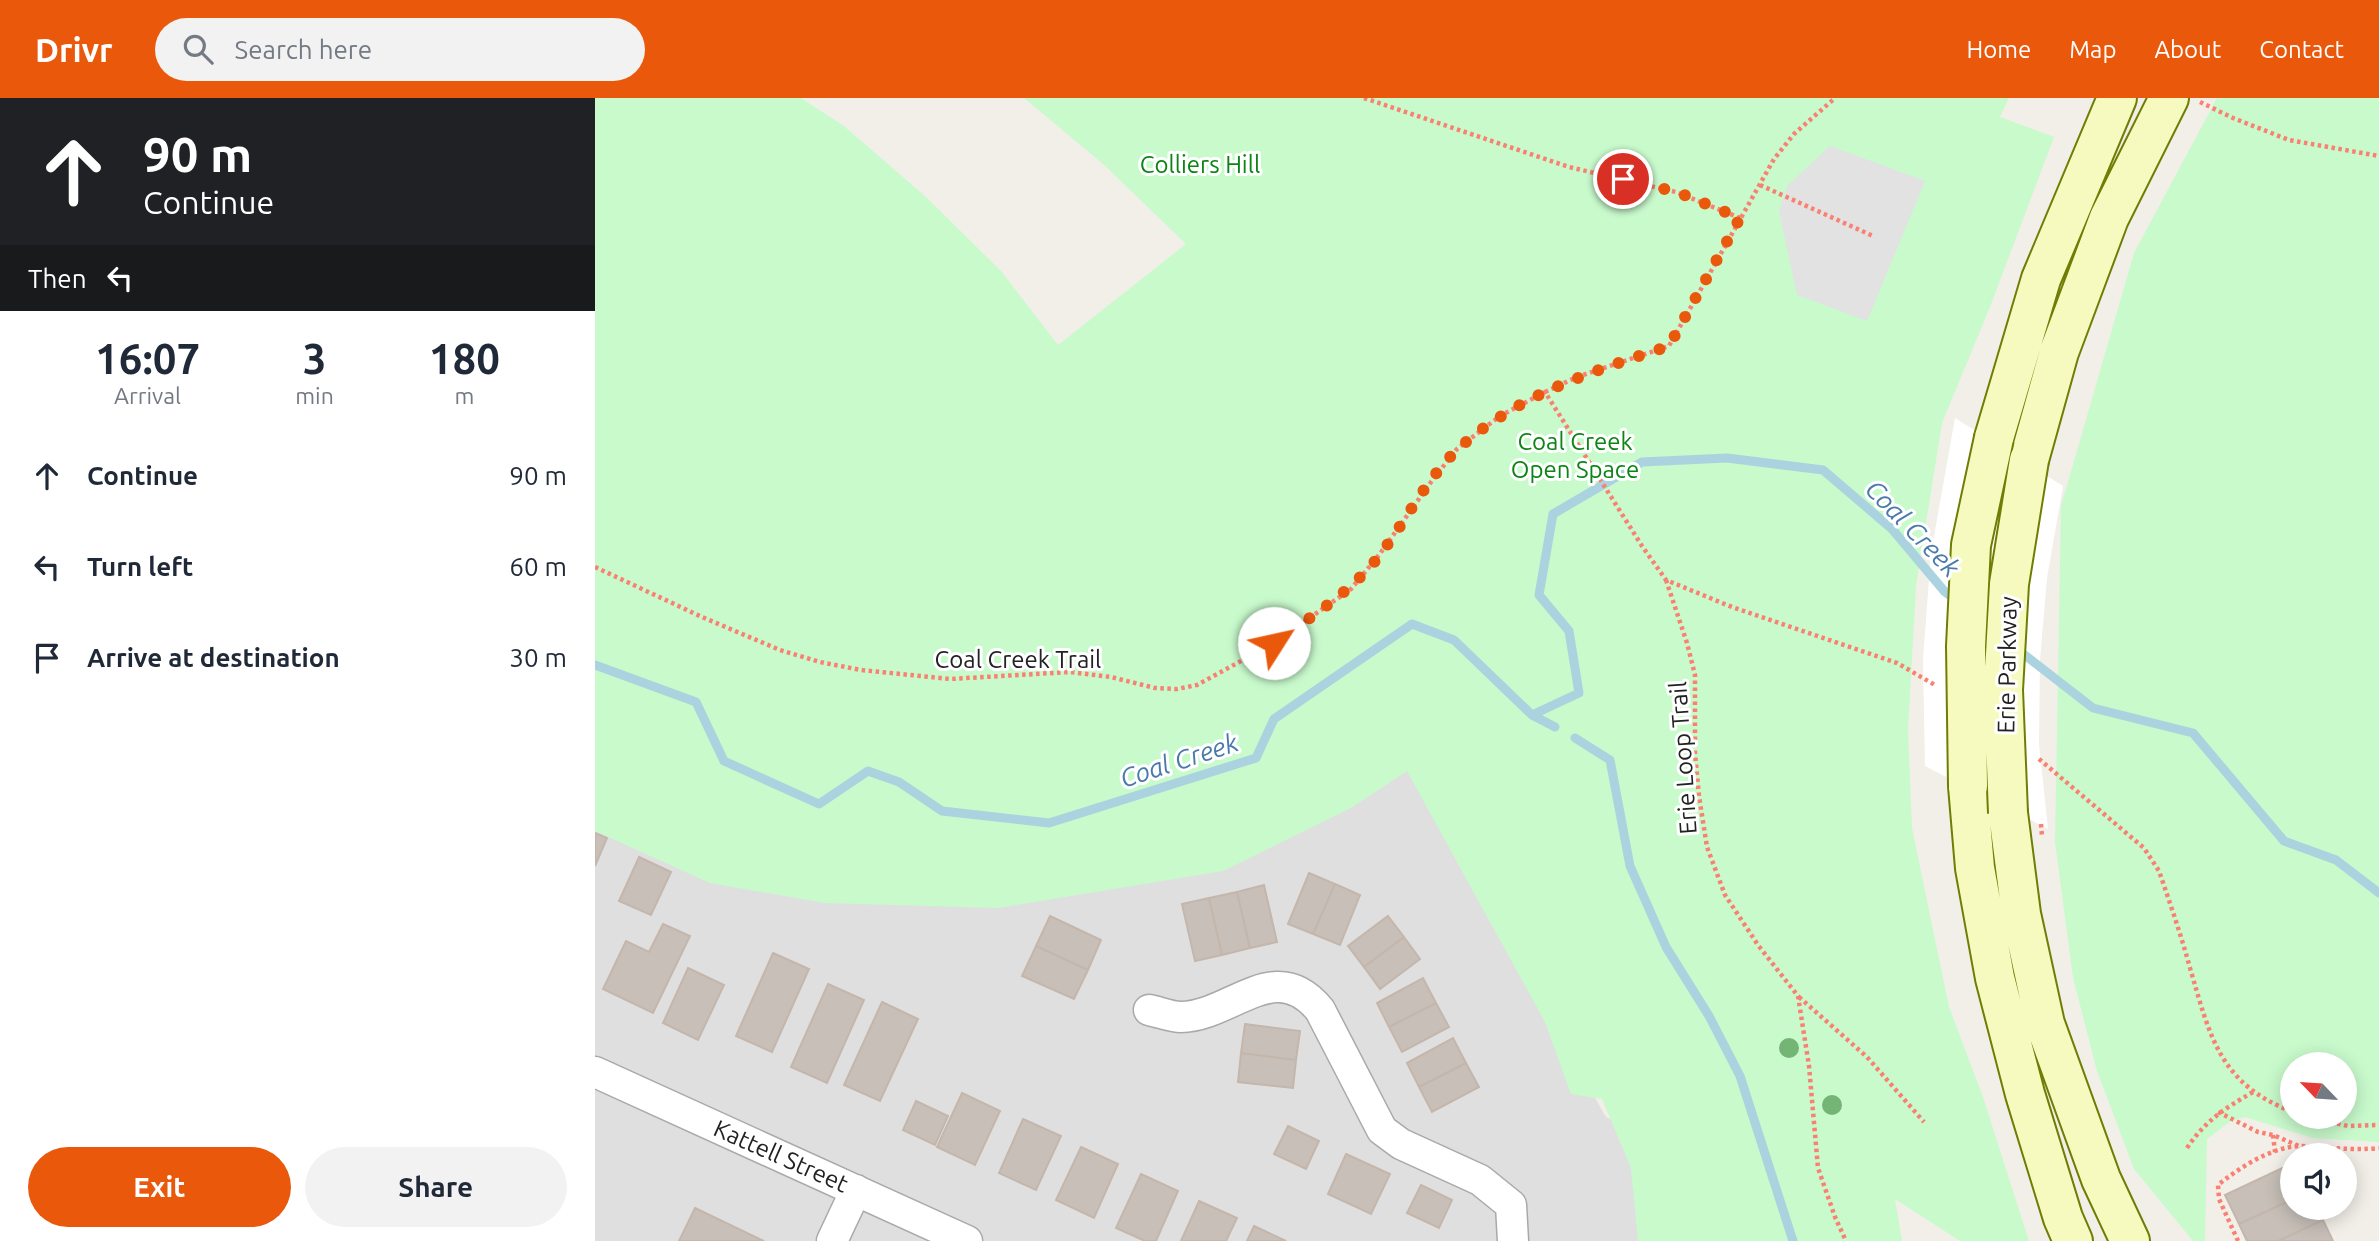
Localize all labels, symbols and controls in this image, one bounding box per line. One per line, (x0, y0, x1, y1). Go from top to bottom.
search box (155, 18, 645, 81)
icon: search (179, 30, 217, 68)
text: Drivr (35, 31, 113, 68)
text: Search here (235, 35, 372, 64)
text: Home (1966, 36, 2031, 63)
text: Map (2069, 36, 2116, 63)
text: About (2154, 36, 2221, 63)
text: Contact (2259, 36, 2344, 63)
icon: ahead (28, 126, 119, 217)
text: 90 m (143, 126, 252, 181)
pin (1593, 149, 1653, 209)
park label: Colliers Hill (1140, 151, 1260, 178)
icon: arrive (1604, 160, 1642, 198)
text: Continue (143, 184, 274, 220)
icon: left (101, 259, 139, 297)
text: Then (28, 264, 87, 293)
text: 16:07 (95, 335, 200, 382)
text: 3 (303, 335, 326, 382)
text: 180 (429, 335, 500, 382)
text: Arrival (114, 383, 181, 408)
text: min (295, 383, 334, 408)
text: m (454, 383, 474, 408)
park label: Coal Creek Open Space (1511, 428, 1639, 483)
icon: ahead (28, 457, 66, 495)
text: Continue (87, 461, 198, 490)
text: 90 m (509, 461, 567, 490)
water label: Coal Creek (1860, 474, 1966, 583)
icon: left (28, 548, 66, 586)
text: Turn left (87, 552, 193, 581)
text: 60 m (509, 552, 567, 581)
street label: Erie Parkway (1992, 596, 2022, 734)
position arrow (1237, 606, 1311, 680)
icon: arrive (28, 639, 66, 677)
text: Arrive at destination (87, 643, 340, 672)
text: 30 m (509, 643, 567, 672)
street label: Coal Creek Trail (935, 646, 1101, 673)
street label: Erie Loop Trail (1664, 681, 1702, 835)
water label: Coal Creek (1116, 727, 1242, 793)
north arrow (2280, 1052, 2357, 1129)
map controls (2280, 1052, 2357, 1220)
street label: Kattell Street (710, 1114, 853, 1198)
button: sound (2280, 1143, 2357, 1220)
button: Exit (28, 1147, 291, 1227)
button: Share (305, 1147, 567, 1227)

